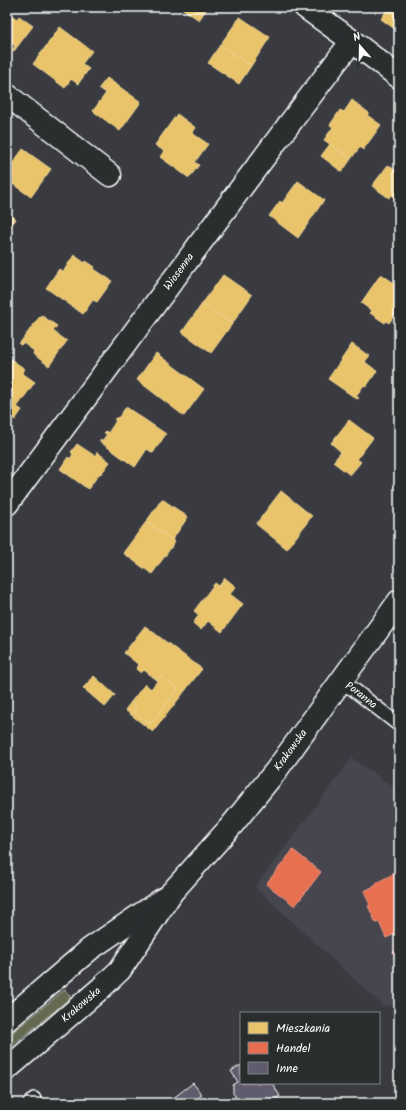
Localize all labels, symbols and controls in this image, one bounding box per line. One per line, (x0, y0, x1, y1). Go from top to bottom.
north arrow (340, 26, 380, 66)
text: N (351, 28, 363, 47)
street label: Wiosenna (159, 249, 199, 294)
street label: Poranna (342, 677, 381, 714)
street label: Krakowska (269, 726, 312, 775)
street label: Krakowska (57, 983, 105, 1027)
legend (240, 1012, 380, 1084)
text: Mieszkania (276, 1019, 331, 1038)
text: Handel (276, 1039, 310, 1058)
text: Inne (276, 1059, 299, 1078)

